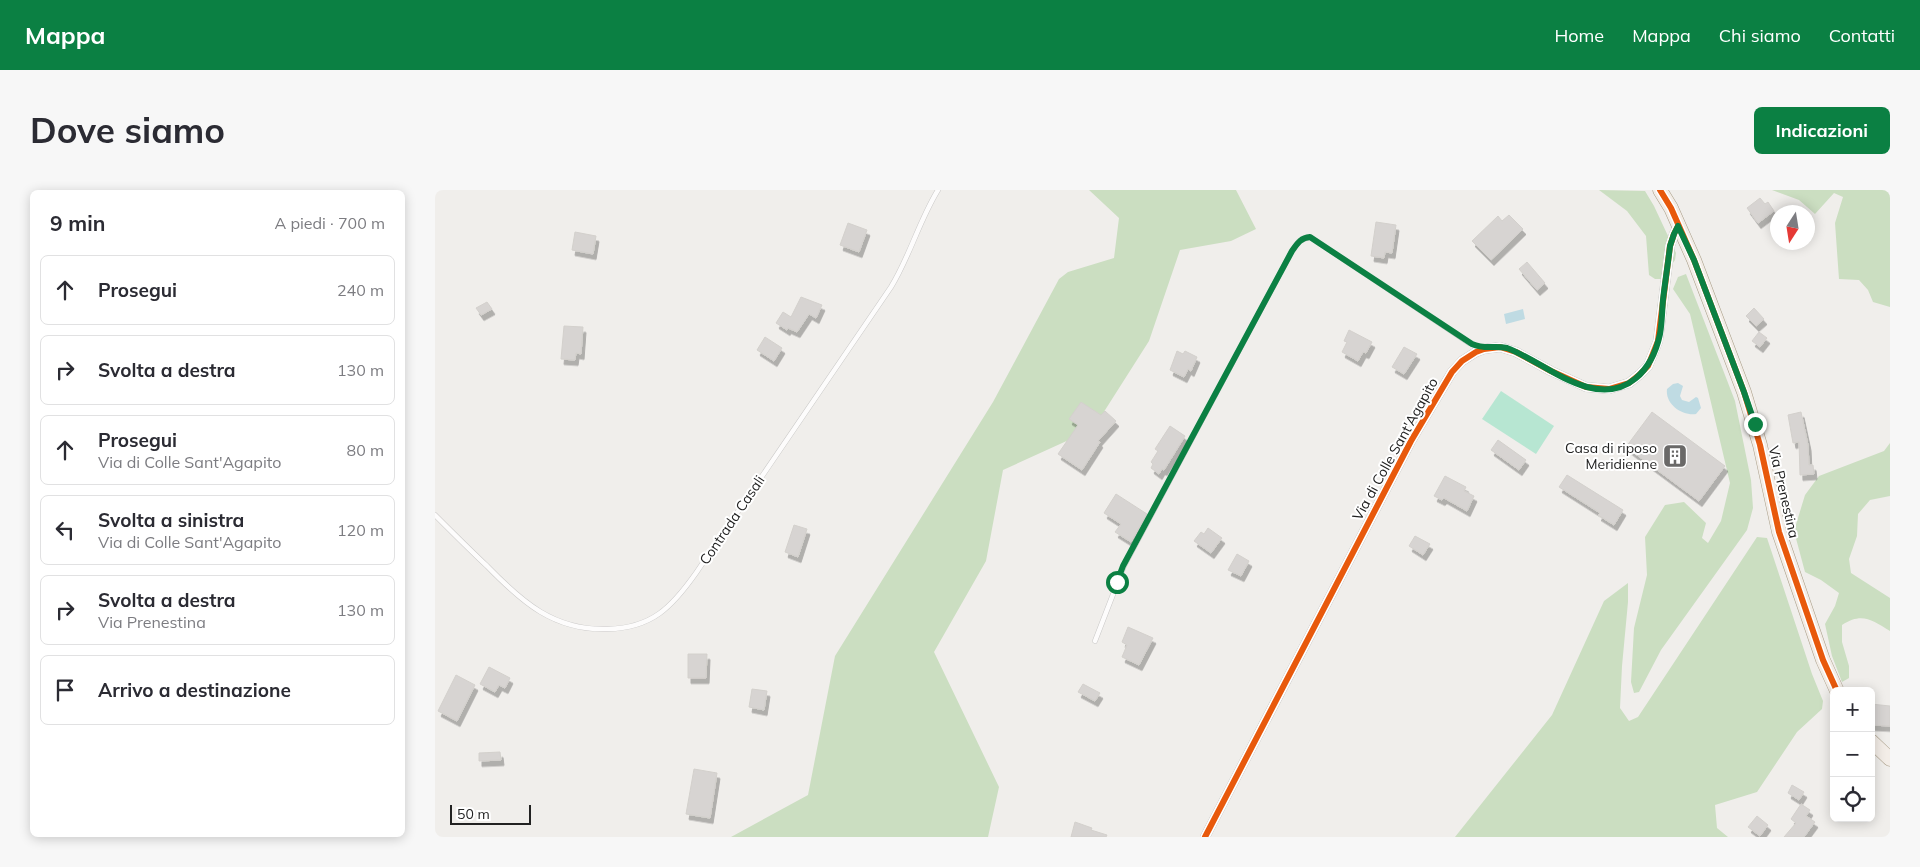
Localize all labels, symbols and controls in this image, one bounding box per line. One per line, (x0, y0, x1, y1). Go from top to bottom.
text: Mappa (25, 20, 105, 50)
text: Home (1554, 24, 1604, 47)
text: Mappa (1632, 24, 1691, 47)
text: Chi siamo (1719, 24, 1801, 47)
text: Contatti (1829, 24, 1895, 47)
button: Indicazioni (1754, 107, 1890, 154)
text: Dove siamo (30, 108, 225, 152)
north arrow (1770, 205, 1815, 250)
text: 9 min (50, 210, 105, 236)
text: A piedi · 700 m (274, 213, 385, 233)
icon: ahead (51, 276, 79, 304)
text: Prosegui (98, 278, 177, 302)
text: 240 m (337, 280, 384, 300)
icon: right (51, 356, 79, 384)
text: Svolta a destra (98, 358, 236, 382)
text: 130 m (337, 360, 384, 380)
street label: Via di Colle Sant'Agapito (1348, 374, 1442, 524)
route end (1744, 413, 1767, 436)
text: Prosegui (98, 428, 177, 452)
icon: ahead (51, 436, 79, 464)
place label: Casa di riposo Meridienne (1565, 439, 1657, 473)
text: 80 m (347, 440, 384, 460)
building icon: Casa di riposo Meridienne (1662, 443, 1688, 469)
street label: Via Prenestina (1765, 444, 1803, 540)
text: Via di Colle Sant'Agapito (98, 452, 281, 472)
street label: Contrada Casali (696, 472, 768, 568)
text: Svolta a sinistra (98, 508, 244, 532)
icon: left (51, 516, 79, 544)
text: 120 m (337, 520, 384, 540)
text: Via di Colle Sant'Agapito (98, 532, 281, 552)
route start (1106, 571, 1129, 594)
text: Svolta a destra (98, 588, 236, 612)
icon: right (51, 596, 79, 624)
text: 130 m (337, 600, 384, 620)
text: Via Prenestina (98, 612, 206, 632)
icon: arrive (51, 676, 79, 704)
text: Arrivo a destinazione (98, 678, 291, 702)
map controls (1830, 687, 1875, 822)
button: + (1830, 687, 1875, 732)
button: − (1830, 732, 1875, 777)
button: locate (1830, 777, 1875, 822)
scale bar (450, 802, 531, 825)
text: 50 m (457, 805, 490, 823)

